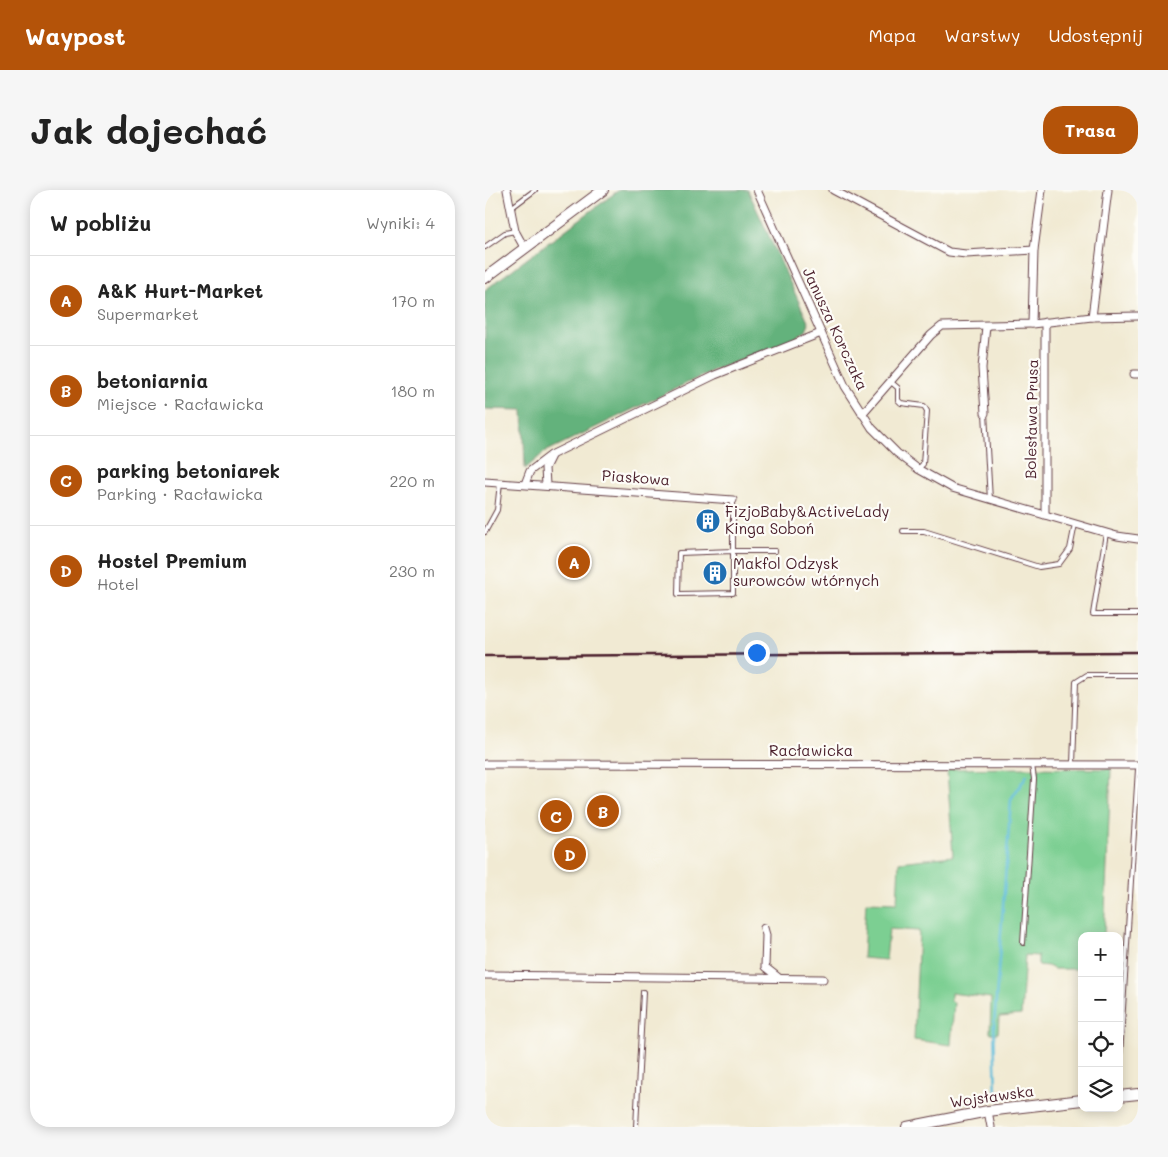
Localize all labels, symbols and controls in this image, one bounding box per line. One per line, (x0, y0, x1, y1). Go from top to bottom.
text: Waypost (25, 20, 126, 51)
text: Mapa (868, 23, 916, 47)
text: Warstwy (944, 23, 1020, 47)
text: Udostępnij (1048, 23, 1143, 47)
button: Trasa (1043, 106, 1138, 154)
text: Jak dojechać (30, 107, 267, 153)
text: W pobliżu (50, 209, 151, 236)
text: Wyniki: 4 (366, 212, 435, 233)
street label: Janusza Korczaka (799, 264, 873, 393)
text: A&K Hurt-Market (97, 278, 263, 303)
text: A (60, 290, 72, 311)
text: 170 m (391, 290, 435, 311)
text: Supermarket (97, 303, 199, 324)
street label: Bolesława Prusa (1020, 359, 1042, 479)
text: betoniarnia (97, 368, 208, 393)
text: B (61, 380, 71, 401)
text: 180 m (390, 380, 435, 401)
text: Miejsce · Racławicka (97, 393, 264, 414)
text: parking betoniarek (97, 458, 280, 483)
street label: Piaskowa (601, 465, 671, 489)
text: C (60, 470, 72, 491)
text: 220 m (389, 470, 435, 491)
text: Parking · Racławicka (97, 483, 263, 504)
place label: FizjoBaby&ActiveLady Kinga Soboń (725, 501, 889, 538)
building icon: FizjoBaby&ActiveLady Kinga Soboń (695, 508, 721, 534)
pin: A (558, 543, 590, 581)
text: Hostel Premium (97, 548, 247, 573)
place label: Makfol Odzysk surowców wtórnych (733, 553, 879, 590)
text: D (60, 560, 72, 581)
text: 230 m (389, 560, 435, 581)
building icon: Makfol Odzysk surowców wtórnych (702, 560, 728, 586)
text: Hotel (97, 573, 139, 594)
your location (744, 640, 770, 666)
street label: Racławicka (769, 740, 853, 760)
pin: B (587, 792, 619, 830)
pin: C (540, 797, 572, 835)
pin: D (554, 835, 586, 873)
map controls (1078, 932, 1123, 1112)
button: + (1078, 932, 1123, 977)
button: − (1078, 977, 1123, 1022)
button: locate (1078, 1022, 1123, 1067)
button: layers (1078, 1067, 1123, 1112)
street label: Wojsławska (949, 1080, 1035, 1112)

